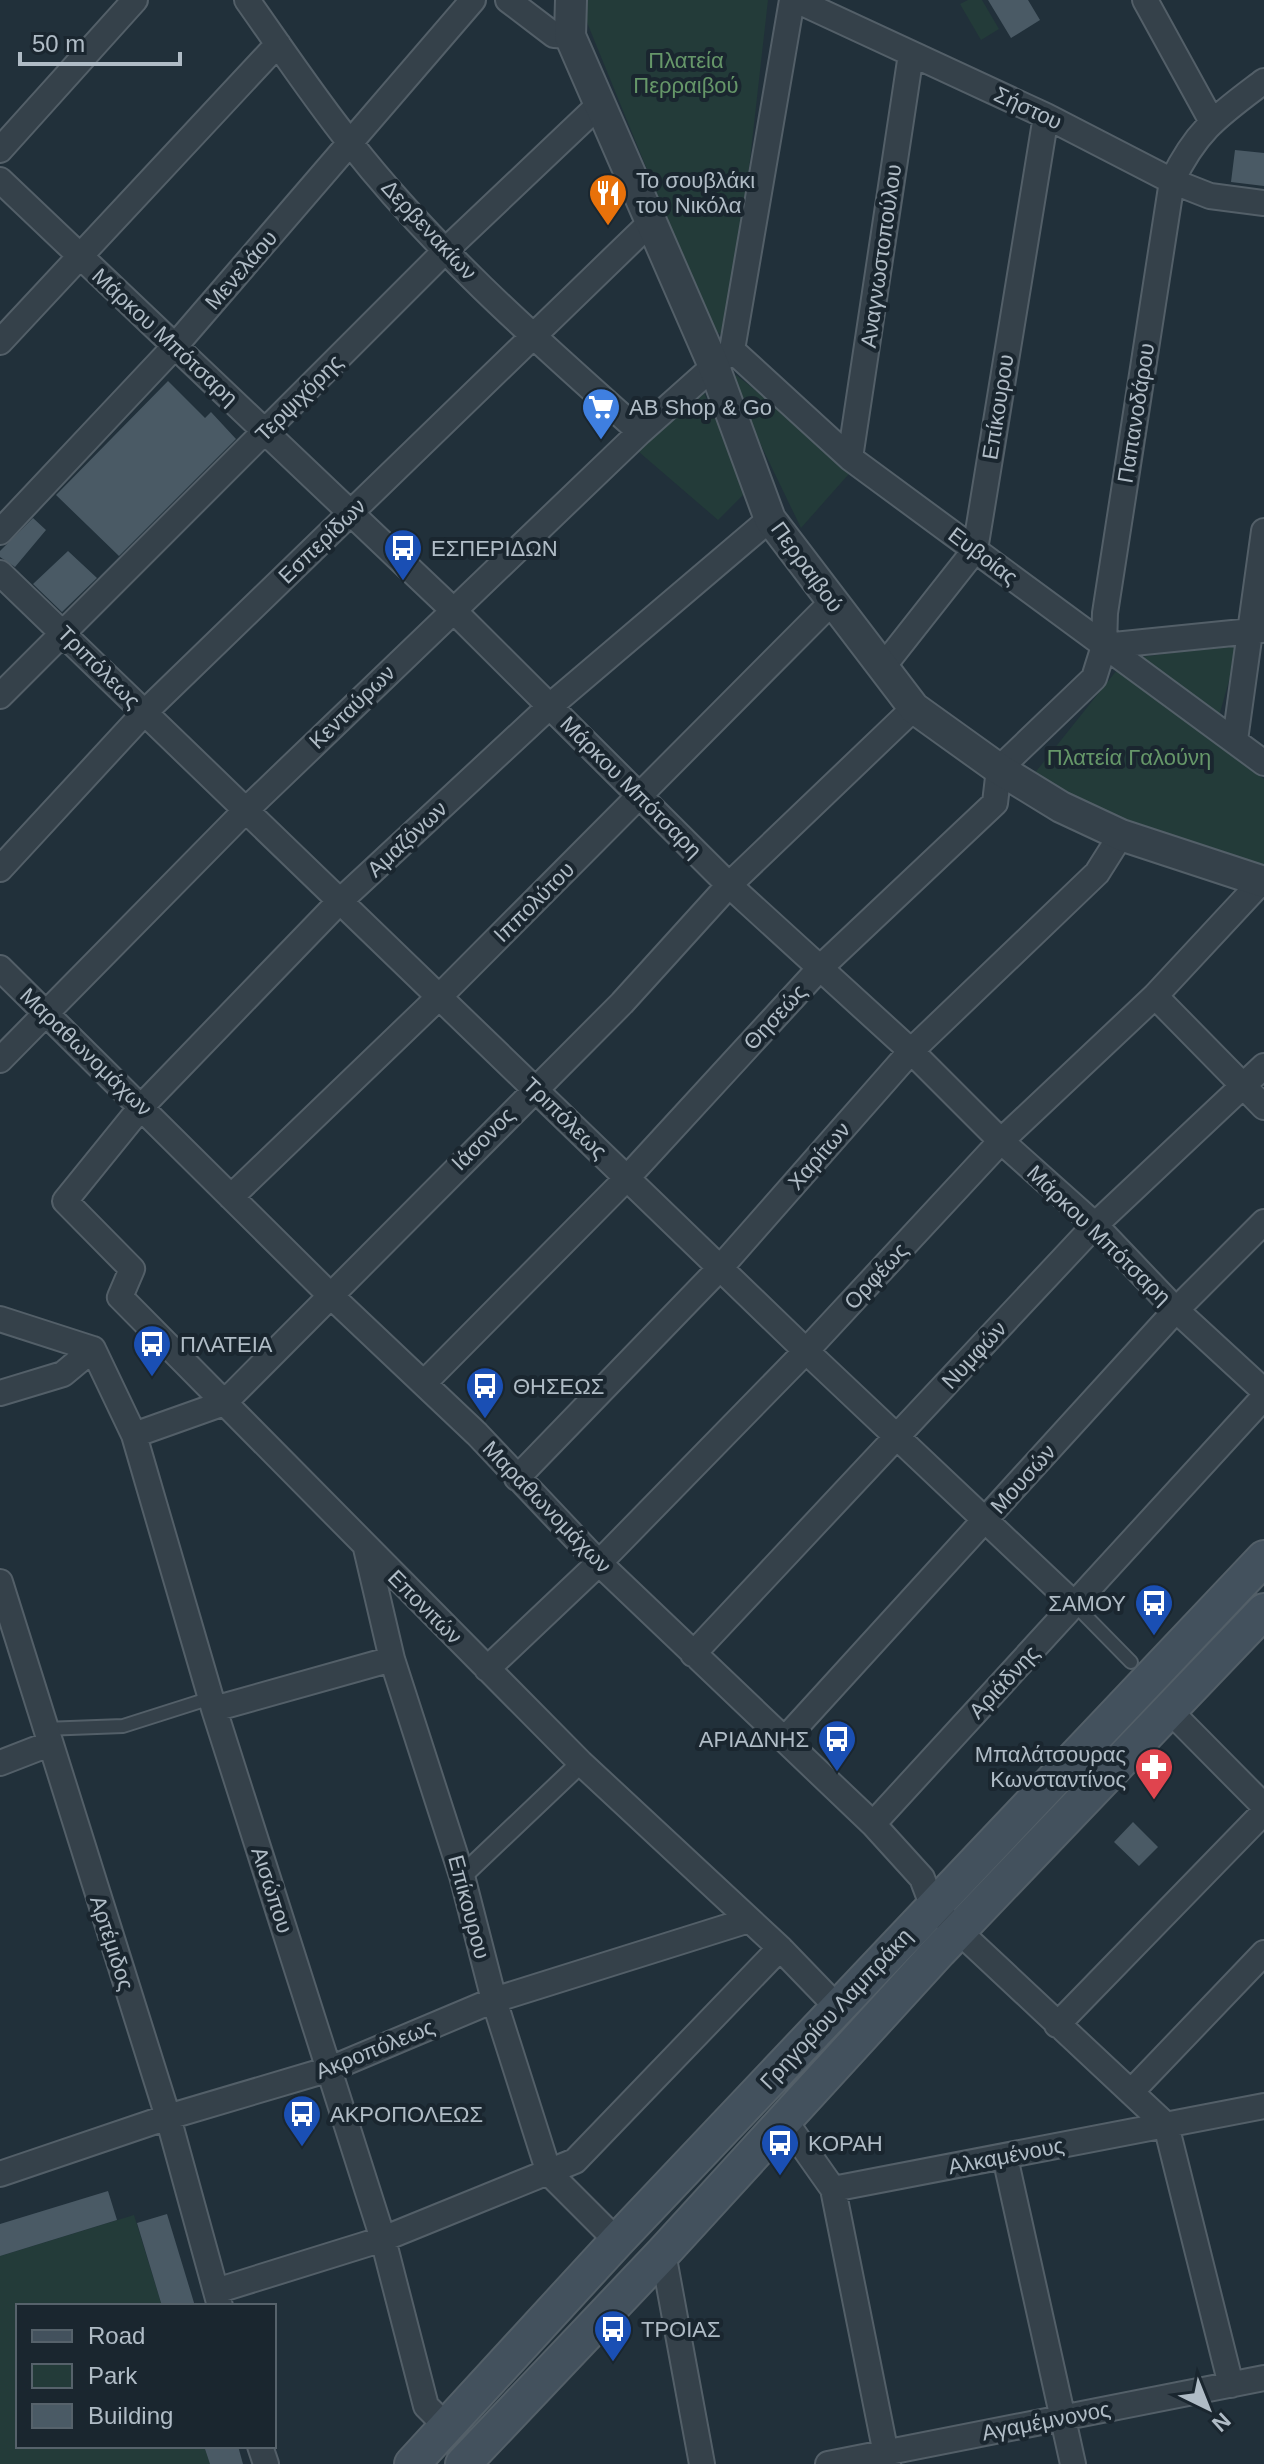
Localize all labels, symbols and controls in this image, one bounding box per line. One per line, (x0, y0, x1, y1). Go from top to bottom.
scale bar (20, 16, 180, 66)
text: 50 m (32, 30, 85, 57)
park label: Πλατεία Περραιβού (633, 48, 739, 98)
street label: Σήστου (990, 81, 1066, 135)
street label: Αναγνωστοπούλου (856, 163, 906, 349)
place label: Το σουβλάκι του Νικόλα (636, 168, 755, 218)
restaurant icon: Το σουβλάκι του Νικόλα (587, 172, 629, 227)
street label: Δερβενακίων (376, 175, 482, 285)
street label: Μενελάου (200, 225, 282, 315)
street label: Μάρκου Μπότσαρη (87, 263, 243, 411)
street label: Παπανοδάρου (1113, 341, 1159, 485)
street label: Τερψιχόρης (250, 349, 348, 447)
street label: Επίκουρου (977, 352, 1019, 462)
supermarket icon: AB Shop & Go (580, 386, 622, 441)
place label: AB Shop & Go (629, 395, 772, 420)
street label: Εσπερίδων (273, 493, 371, 589)
street label: Περραιβού (766, 517, 848, 617)
street label: Ευβοίας (944, 522, 1022, 590)
bus stop icon: ΕΣΠΕΡΙΔΩΝ (382, 527, 424, 582)
place label: ΕΣΠΕΡΙΔΩΝ (431, 536, 558, 561)
street label: Τριπόλεως (53, 621, 145, 713)
street label: Κενταύρων (304, 660, 400, 754)
street label: Μάρκου Μπότσαρη (555, 711, 707, 863)
park label: Πλατεία Γαλούνη (1047, 745, 1211, 770)
street label: Αμαζόνων (362, 796, 452, 882)
street label: Ιππολύτου (489, 857, 579, 947)
street label: Θησεώς (738, 979, 812, 1055)
street label: Μαραθωνομάχων (15, 983, 157, 1121)
street label: Τριπόλεως (518, 1072, 612, 1164)
street label: Ιάσονος (446, 1102, 520, 1176)
street label: Χαρίτων (783, 1117, 855, 1195)
street label: Μάρκου Μπότσαρη (1022, 1160, 1176, 1310)
street label: Ορφέως (839, 1238, 913, 1314)
street label: Νυμφών (937, 1316, 1011, 1394)
bus stop icon: ΠΛΑΤΕΙΑ (131, 1323, 173, 1378)
place label: ΠΛΑΤΕΙΑ (180, 1332, 273, 1357)
bus stop icon: ΘΗΣΕΩΣ (464, 1365, 506, 1420)
place label: ΘΗΣΕΩΣ (513, 1374, 604, 1399)
street label: Μαραθωνομάχων (478, 1436, 616, 1578)
street label: Μουσών (985, 1439, 1061, 1519)
street label: Επονιτών (383, 1565, 467, 1649)
bus stop icon: ΣΑΜΟΥ (1133, 1582, 1175, 1637)
place label: ΣΑΜΟΥ (1048, 1591, 1126, 1616)
street label: Αριάδνης (964, 1640, 1044, 1724)
bus stop icon: ΑΡΙΑΔΝΗΣ (816, 1718, 858, 1773)
place label: ΑΡΙΑΔΝΗΣ (699, 1727, 809, 1752)
place label: Μπαλάτσουρας Κωνσταντίνος (975, 1742, 1126, 1792)
pharmacy icon: Μπαλάτσουρας Κωνσταντίνος (1133, 1746, 1175, 1801)
street label: Αισώπου (246, 1844, 298, 1936)
street label: Επίκουρου (443, 1852, 495, 1962)
street label: Αρτέμιδος (85, 1893, 139, 1993)
street label: Γρηγορίου Λαμπράκη (755, 1924, 917, 2094)
street label: Ακροπόλεως (312, 2014, 438, 2084)
bus stop icon: ΑΚΡΟΠΟΛΕΩΣ (281, 2093, 323, 2148)
place label: ΑΚΡΟΠΟΛΕΩΣ (330, 2102, 483, 2127)
bus stop icon: ΚΟΡΑΗ (759, 2122, 801, 2177)
place label: ΚΟΡΑΗ (808, 2131, 883, 2156)
street label: Αλκαμένους (946, 2133, 1066, 2179)
legend (16, 2304, 276, 2448)
bus stop icon: ΤΡΟΙΑΣ (592, 2308, 634, 2363)
place label: ΤΡΟΙΑΣ (641, 2317, 721, 2342)
text: Road (88, 2322, 145, 2349)
text: Park (88, 2362, 138, 2389)
north arrow (1168, 2368, 1248, 2448)
street label: Αγαμέμνονος (980, 2396, 1112, 2446)
text: Building (88, 2402, 173, 2429)
text: N (1207, 2408, 1236, 2437)

